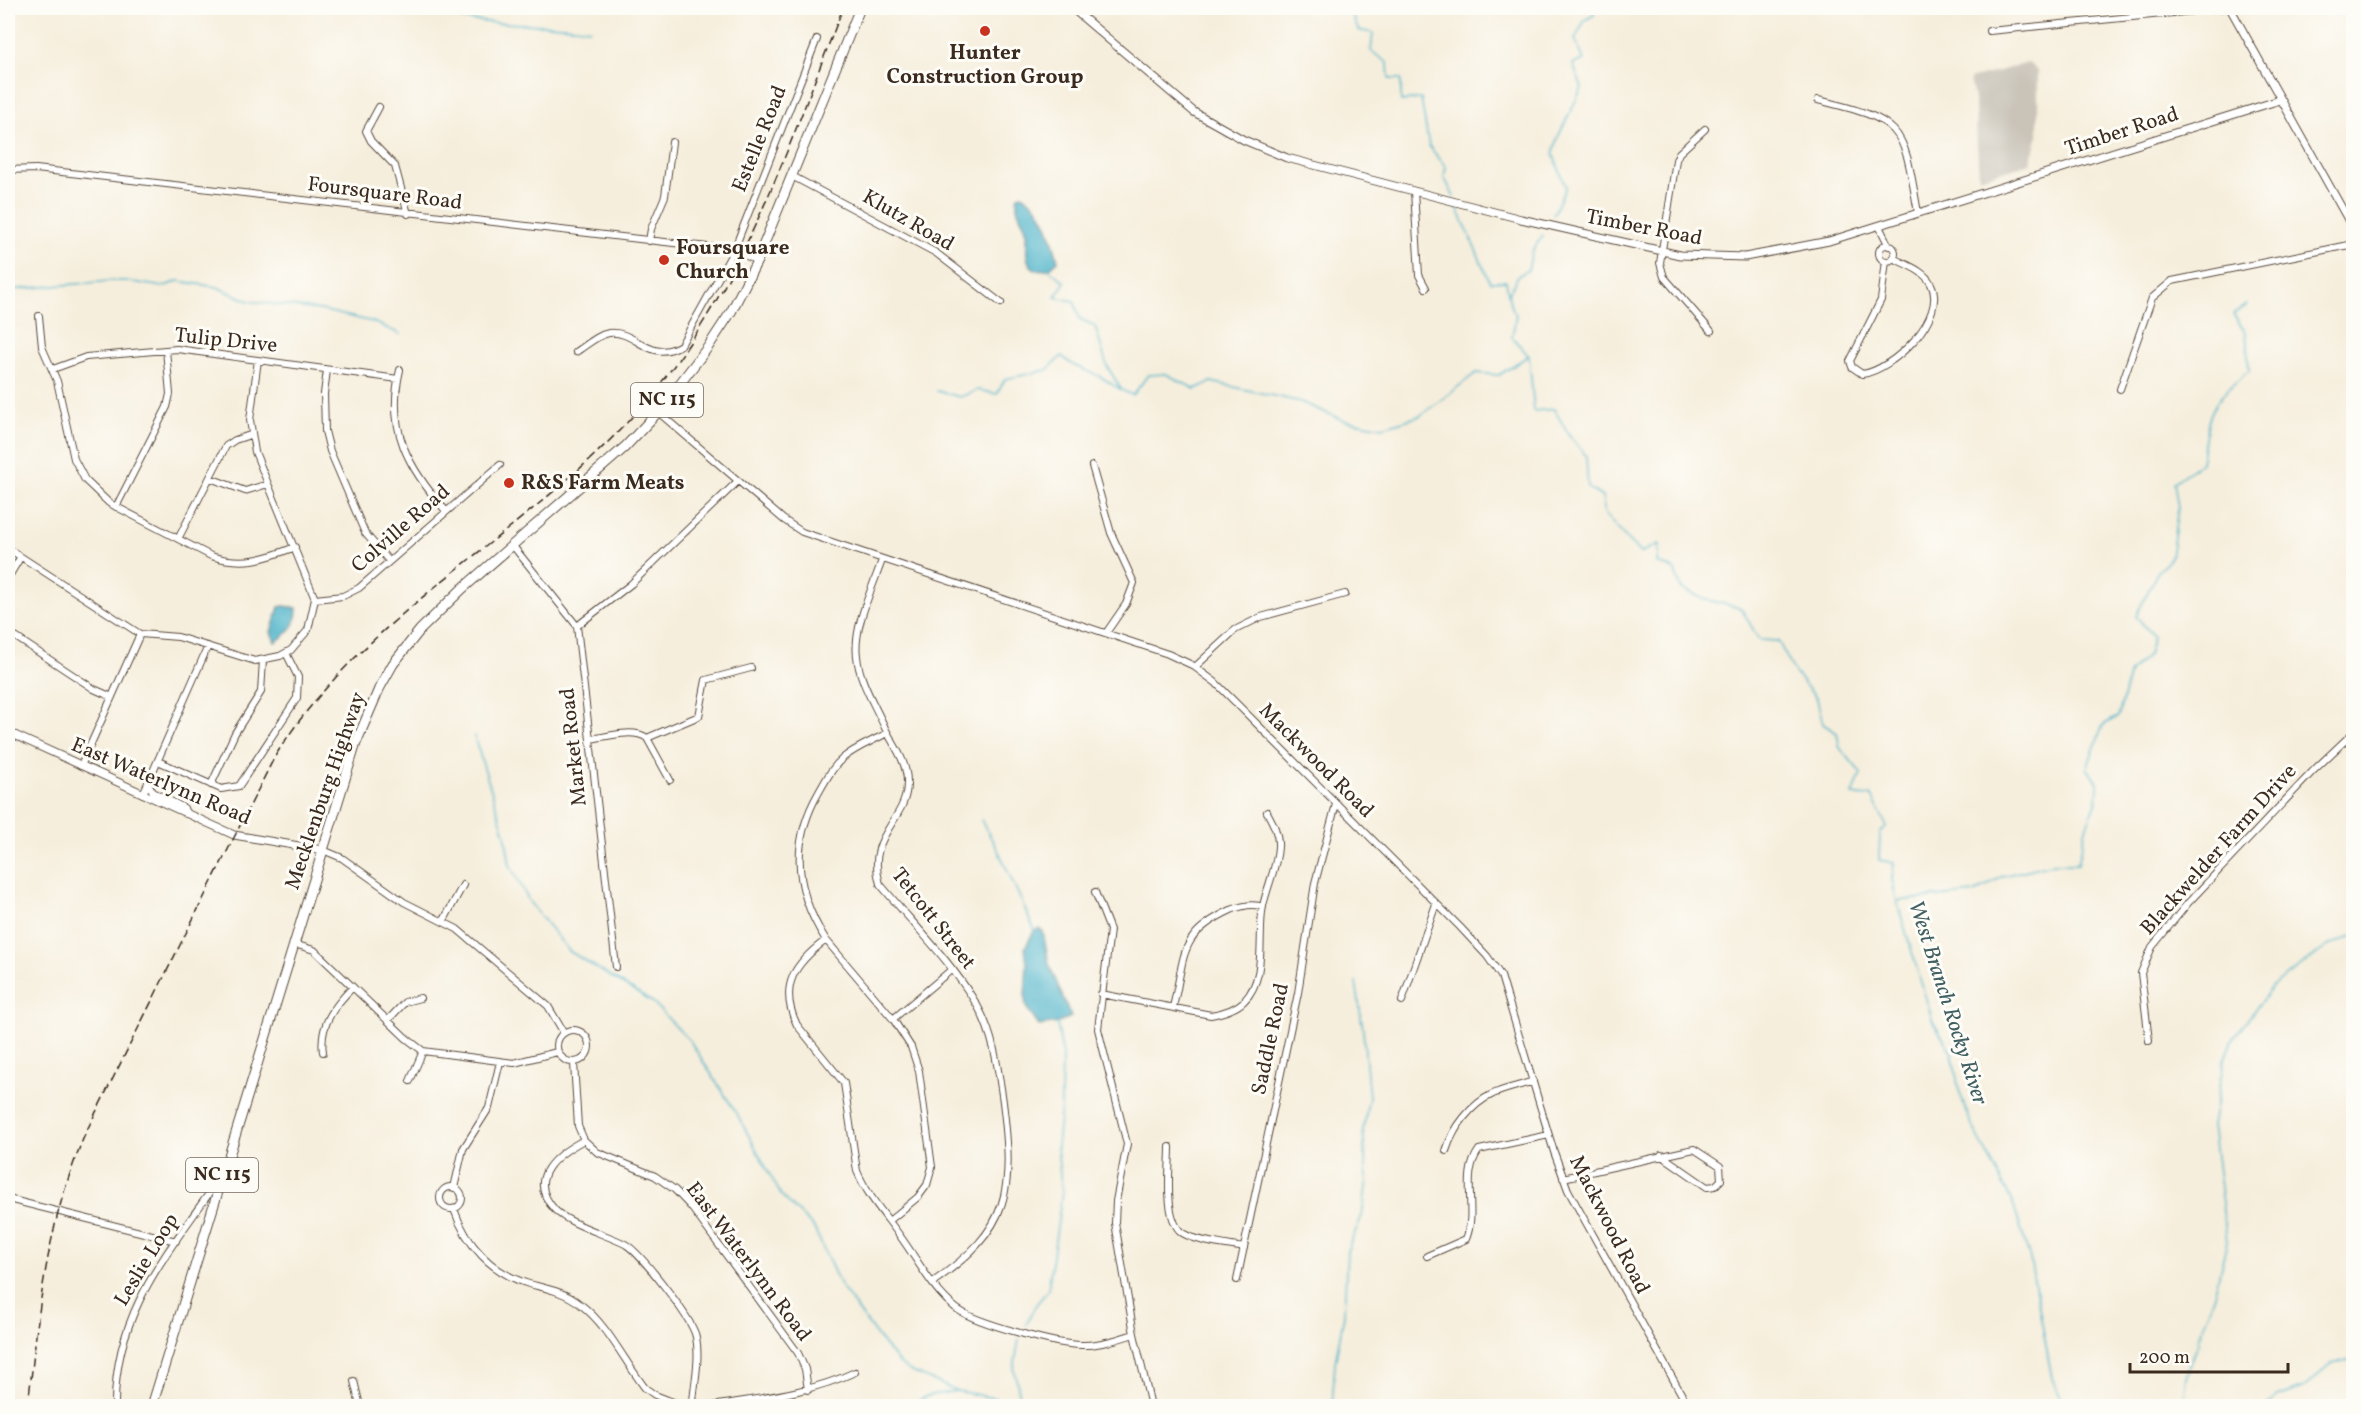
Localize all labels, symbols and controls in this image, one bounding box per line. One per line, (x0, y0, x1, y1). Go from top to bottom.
marker: Hunter Construction Group (978, 24, 992, 38)
place label: Hunter Construction Group (886, 39, 1084, 92)
street label: Estelle Road (725, 81, 795, 197)
street label: Timber Road (2061, 100, 2183, 164)
street label: Foursquare Road (306, 170, 464, 218)
street label: Klutz Road (857, 183, 959, 259)
street label: Timber Road (1583, 203, 1705, 253)
place label: Foursquare Church (676, 234, 789, 287)
marker: Foursquare Church (657, 253, 671, 267)
street label: Tulip Drive (173, 321, 279, 361)
road number: NC 115 (631, 383, 703, 417)
place label: R&S Farm Meats (521, 469, 685, 498)
marker: R&S Farm Meats (502, 476, 516, 490)
street label: Colville Road (345, 478, 457, 580)
street label: Market Road (553, 686, 595, 808)
street label: Mecklenburg Highway (279, 688, 374, 894)
street label: Mackwood Road (1252, 697, 1380, 825)
street label: East Waterlynn Road (67, 731, 255, 833)
street label: Blackwelder Farm Drive (2134, 758, 2304, 942)
street label: Tetcott Street (884, 862, 982, 976)
water label: West Branch Rocky River (1899, 897, 1995, 1110)
street label: Saddle Road (1245, 980, 1297, 1098)
street label: Mackwood Road (1562, 1151, 1656, 1299)
road number: NC 115 (186, 1158, 258, 1192)
street label: East Waterlynn Road (678, 1176, 818, 1348)
street label: Leslie Loop (108, 1208, 186, 1312)
scale bar (2130, 1336, 2288, 1374)
text: 200 m (2139, 1346, 2190, 1371)

